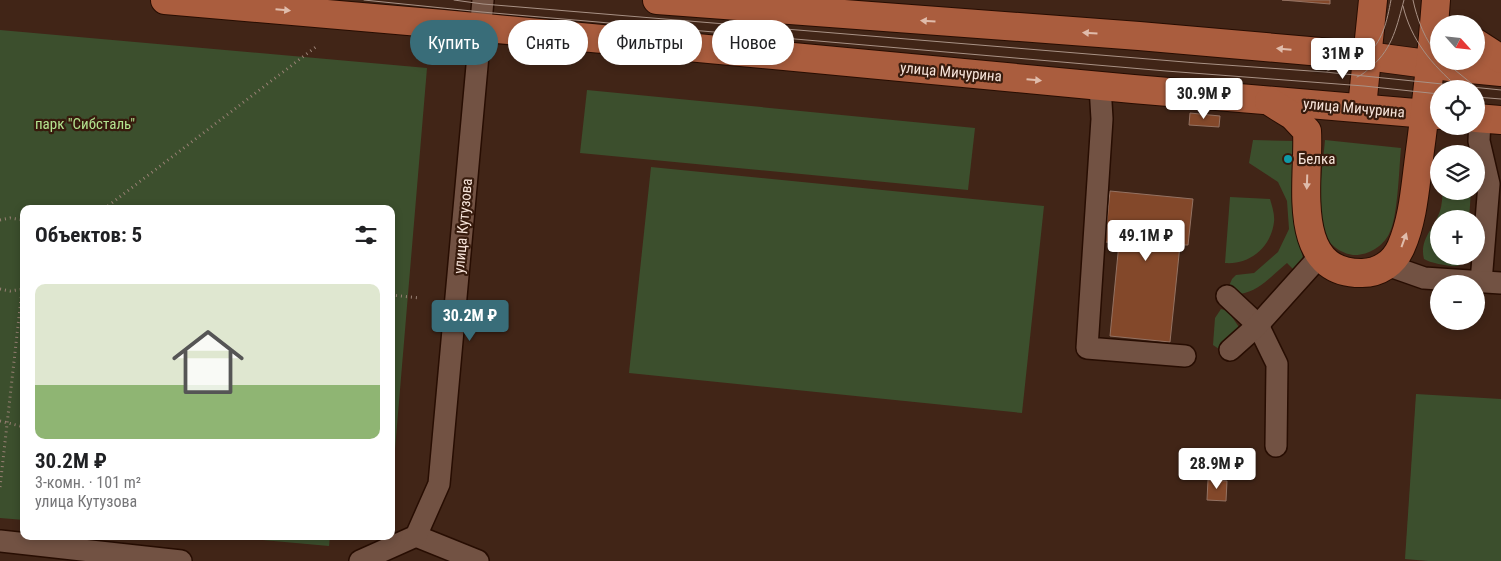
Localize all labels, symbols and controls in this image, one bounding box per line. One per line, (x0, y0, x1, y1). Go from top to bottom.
one-way arrow (275, 6, 291, 14)
north arrow (1430, 15, 1485, 70)
map controls (1430, 15, 1485, 330)
one-way arrow (920, 16, 936, 24)
chip: Купить (410, 20, 498, 65)
chip: Снять (508, 20, 588, 65)
chip: Фильтры (598, 20, 702, 65)
chip: Новое (712, 20, 794, 65)
one-way arrow (1082, 29, 1098, 37)
pin: 31M ₽ (1308, 38, 1378, 80)
text: 31M ₽ (1322, 44, 1364, 63)
one-way arrow (1275, 45, 1291, 53)
street label: улица Мичурина (899, 59, 1003, 85)
one-way arrow (1027, 76, 1043, 84)
pin: 30.9M ₽ (1158, 78, 1250, 120)
button: locate (1430, 80, 1485, 135)
text: 30.9M ₽ (1177, 84, 1231, 103)
street label: улица Мичурина (1302, 95, 1406, 121)
park label: парк "Сибсталь" (35, 115, 135, 133)
button: layers (1430, 145, 1485, 200)
place label: Белка (1298, 150, 1335, 168)
marker: Белка (1282, 153, 1294, 165)
one-way arrow (1302, 174, 1310, 190)
street label: улица Кутузова (450, 178, 476, 274)
button: + (1430, 210, 1485, 265)
pin: 49.1M ₽ (1100, 220, 1192, 262)
icon: filters (352, 221, 380, 249)
text: Объектов: 5 (35, 223, 142, 247)
text: 49.1M ₽ (1119, 226, 1173, 245)
one-way arrow (1401, 233, 1408, 248)
button: − (1430, 275, 1485, 330)
pin: 30.2M ₽ (424, 300, 516, 342)
text: 30.2M ₽ (443, 306, 497, 325)
icon: home (163, 317, 253, 407)
pin: 28.9M ₽ (1171, 448, 1263, 490)
text: 30.2M ₽ (35, 449, 107, 473)
text: 28.9M ₽ (1190, 454, 1244, 473)
text: 3-комн. · 101 m² (35, 473, 141, 492)
text: улица Кутузова (35, 492, 137, 511)

